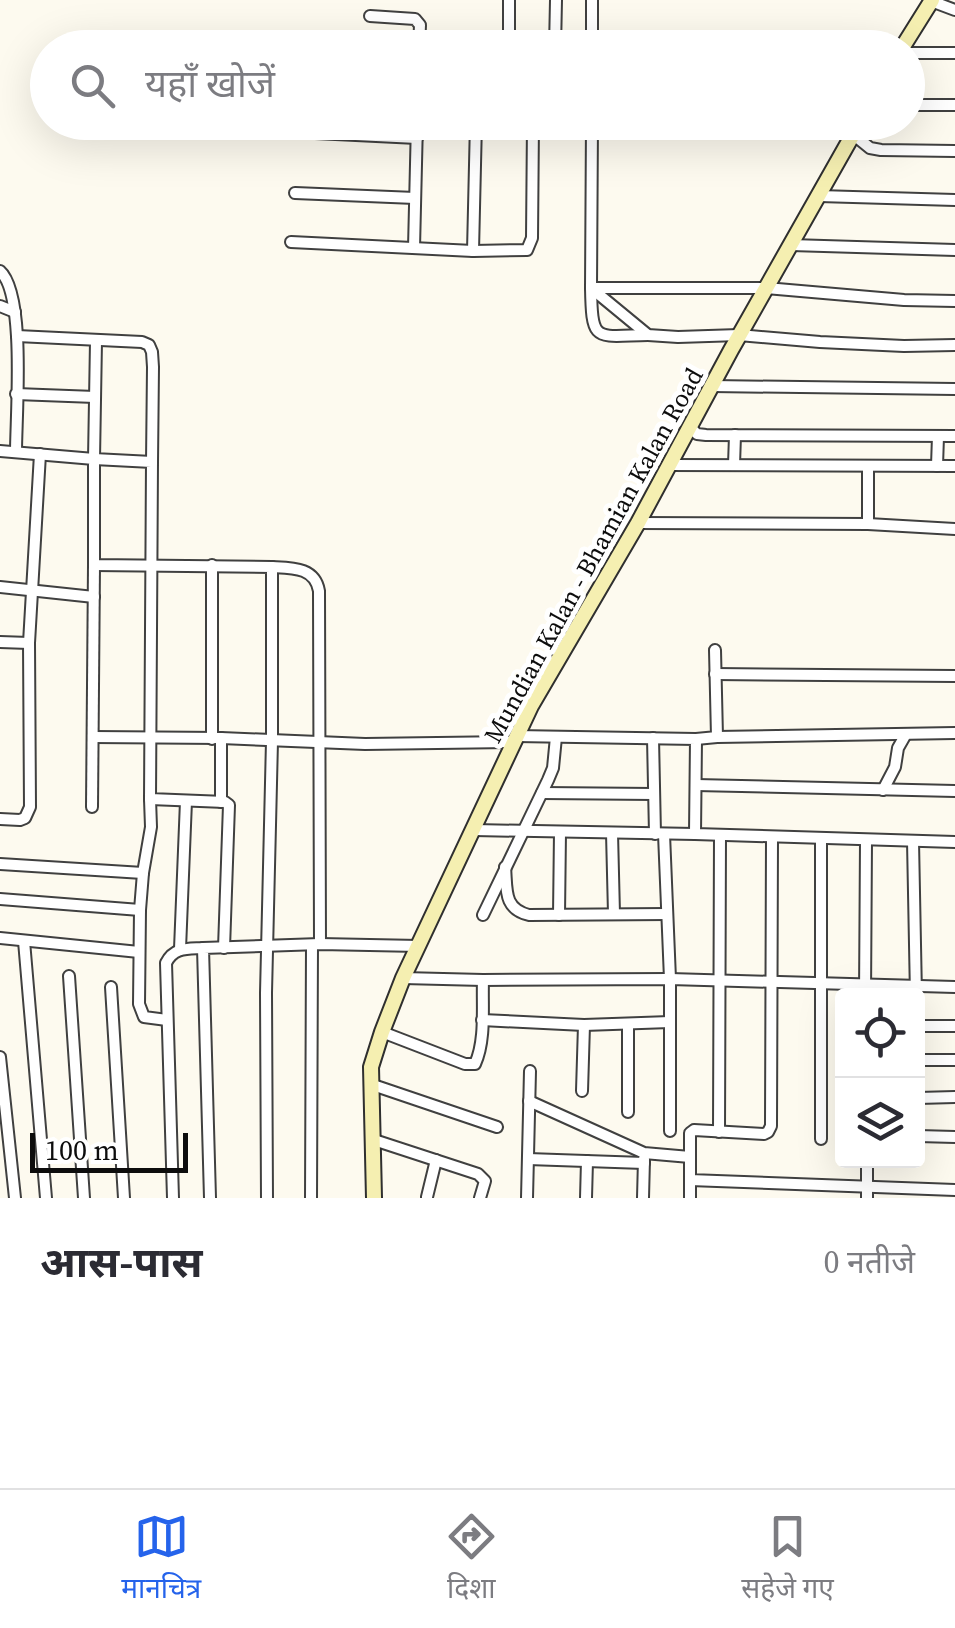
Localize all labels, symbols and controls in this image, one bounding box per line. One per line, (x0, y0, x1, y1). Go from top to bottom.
search box (30, 30, 925, 140)
icon: search (65, 58, 120, 113)
text: यहाँ खोजें (145, 58, 275, 110)
street label: Mundian Kalan - Bhamian Kalan Road (475, 361, 711, 749)
map controls (835, 988, 925, 1168)
button: locate (835, 988, 925, 1078)
button: layers (835, 1078, 925, 1168)
scale bar (30, 1128, 188, 1172)
text: 100 m (45, 1131, 119, 1169)
text: आस-पास (40, 1233, 203, 1291)
text: 0 नतीजे (824, 1240, 915, 1284)
tab: मानचित्र (121, 1509, 201, 1609)
tab: दिशा (444, 1509, 499, 1609)
tab: सहेजे गए (741, 1509, 834, 1609)

